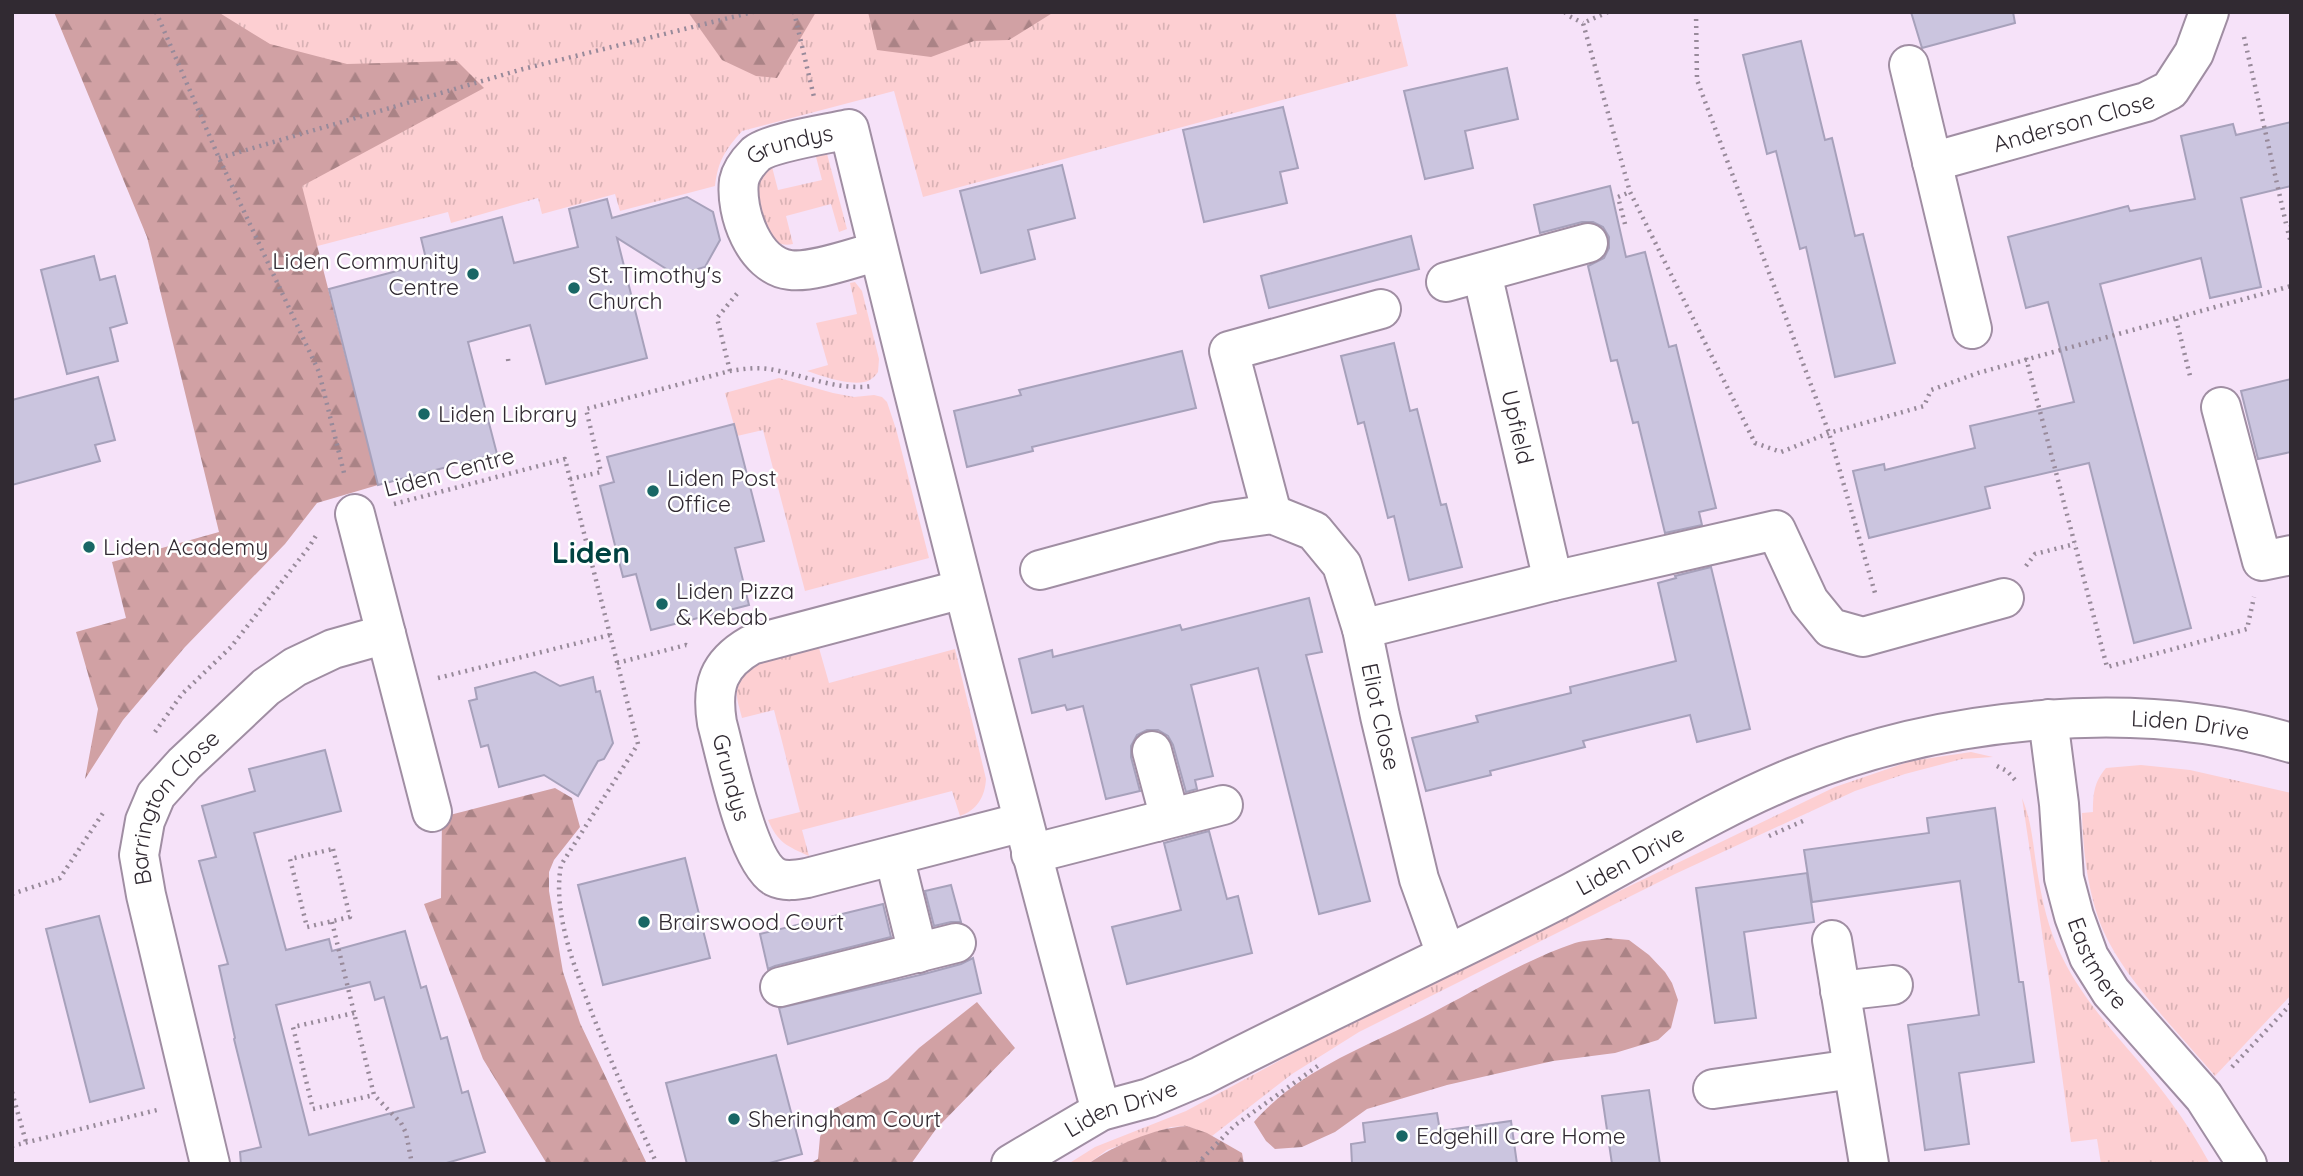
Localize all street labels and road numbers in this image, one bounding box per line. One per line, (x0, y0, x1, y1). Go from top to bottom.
street label: Anderson Close (1990, 85, 2159, 158)
street label: Grundys (739, 118, 835, 170)
street label: Upfield (1495, 387, 1541, 467)
street label: Liden Centre (380, 440, 517, 503)
street label: Eliot Close (1355, 660, 1407, 773)
street label: Liden Drive (2130, 703, 2252, 746)
street label: Barrington Close (124, 723, 225, 887)
street label: Grundys (706, 731, 758, 825)
street label: Liden Drive (1571, 818, 1689, 901)
street label: Eastmere (2062, 913, 2134, 1015)
street label: Liden Drive (1059, 1073, 1182, 1143)

